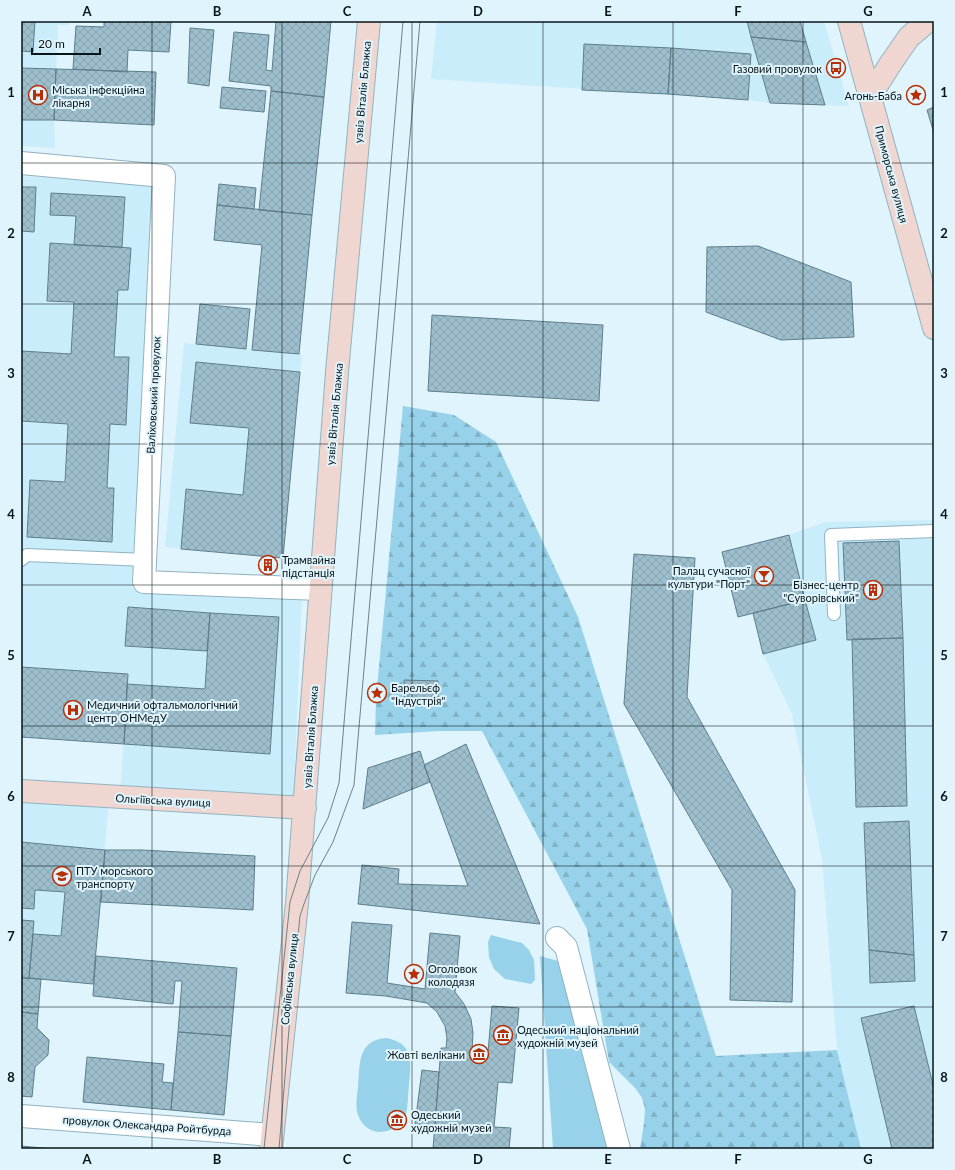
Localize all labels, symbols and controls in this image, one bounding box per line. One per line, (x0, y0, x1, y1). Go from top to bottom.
text: A (81, 3, 92, 19)
text: B (213, 3, 222, 19)
text: C (343, 3, 352, 19)
text: D (473, 3, 483, 19)
text: E (604, 3, 612, 19)
text: F (734, 3, 742, 19)
text: G (863, 3, 873, 19)
scale bar (32, 30, 100, 56)
text: 20 m (38, 36, 65, 51)
street label: узвіз Віталія Блажка (351, 40, 373, 144)
bus stop icon: Газовий провулок (825, 57, 847, 79)
place label: Газовий провулок (733, 62, 822, 75)
place label: Міська інфекційна лікарня (52, 83, 145, 109)
text: 1 (7, 84, 15, 100)
hospital icon: Міська інфекційна лікарня (27, 84, 49, 106)
place icon: Агонь-Баба (905, 84, 927, 106)
text: 1 (940, 84, 948, 100)
place label: Агонь-Баба (845, 89, 902, 102)
street label: Приморська вулиця (873, 124, 911, 224)
text: 2 (7, 225, 15, 241)
text: 2 (940, 225, 948, 241)
street label: Валіховський провулок (143, 336, 163, 454)
street label: узвіз Віталія Блажка (323, 362, 345, 466)
text: 3 (7, 365, 15, 381)
text: 3 (940, 365, 948, 381)
text: 4 (7, 506, 15, 522)
text: 4 (940, 506, 948, 522)
place label: Трамвайна підстанція (282, 553, 336, 579)
building icon: Трамвайна підстанція (257, 554, 279, 576)
place label: Палац сучасної культури "Порт" (668, 564, 750, 590)
bar icon: Палац сучасної культури "Порт" (753, 565, 775, 587)
place label: Бізнес-центр "Суворівський" (783, 578, 859, 604)
building icon: Бізнес-центр "Суворівський" (862, 579, 884, 601)
text: 5 (7, 647, 15, 663)
text: 5 (940, 647, 948, 663)
place label: Барельєф "Індустрія" (391, 681, 445, 707)
place icon: Барельєф "Індустрія" (366, 682, 388, 704)
street label: узвіз Віталія Блажка (300, 685, 320, 789)
place label: Медичний офтальмологічний центр ОНМедУ (87, 698, 238, 724)
hospital icon: Медичний офтальмологічний центр ОНМедУ (62, 699, 84, 721)
text: 6 (7, 788, 15, 804)
text: 6 (940, 788, 948, 804)
street label: Ольгіївська вулиця (115, 791, 211, 809)
place label: ПТУ морського транспорту (76, 864, 153, 890)
school or university icon: ПТУ морського транспорту (51, 865, 73, 887)
text: 7 (7, 928, 15, 944)
text: 7 (940, 928, 948, 944)
street label: Софіївська вулиця (278, 933, 300, 1025)
place label: Оголовок колодязя (428, 962, 477, 988)
place icon: Оголовок колодязя (403, 963, 425, 985)
place label: Одеський національний художній музей (517, 1023, 639, 1049)
museum icon: Одеський національний художній музей (492, 1024, 514, 1046)
museum icon: Жовті велікани (468, 1043, 490, 1065)
place label: Жовті велікани (387, 1048, 465, 1061)
text: 8 (7, 1069, 15, 1085)
text: 8 (940, 1069, 948, 1085)
place label: Одеський художній музей (411, 1108, 491, 1134)
museum icon: Одеський художній музей (386, 1109, 408, 1131)
street label: провулок Олександра Ройтбурда (62, 1113, 232, 1137)
text: A (81, 1151, 92, 1167)
text: B (213, 1151, 222, 1167)
text: C (343, 1151, 352, 1167)
text: D (473, 1151, 483, 1167)
text: E (604, 1151, 612, 1167)
text: F (734, 1151, 742, 1167)
text: G (863, 1151, 873, 1167)

